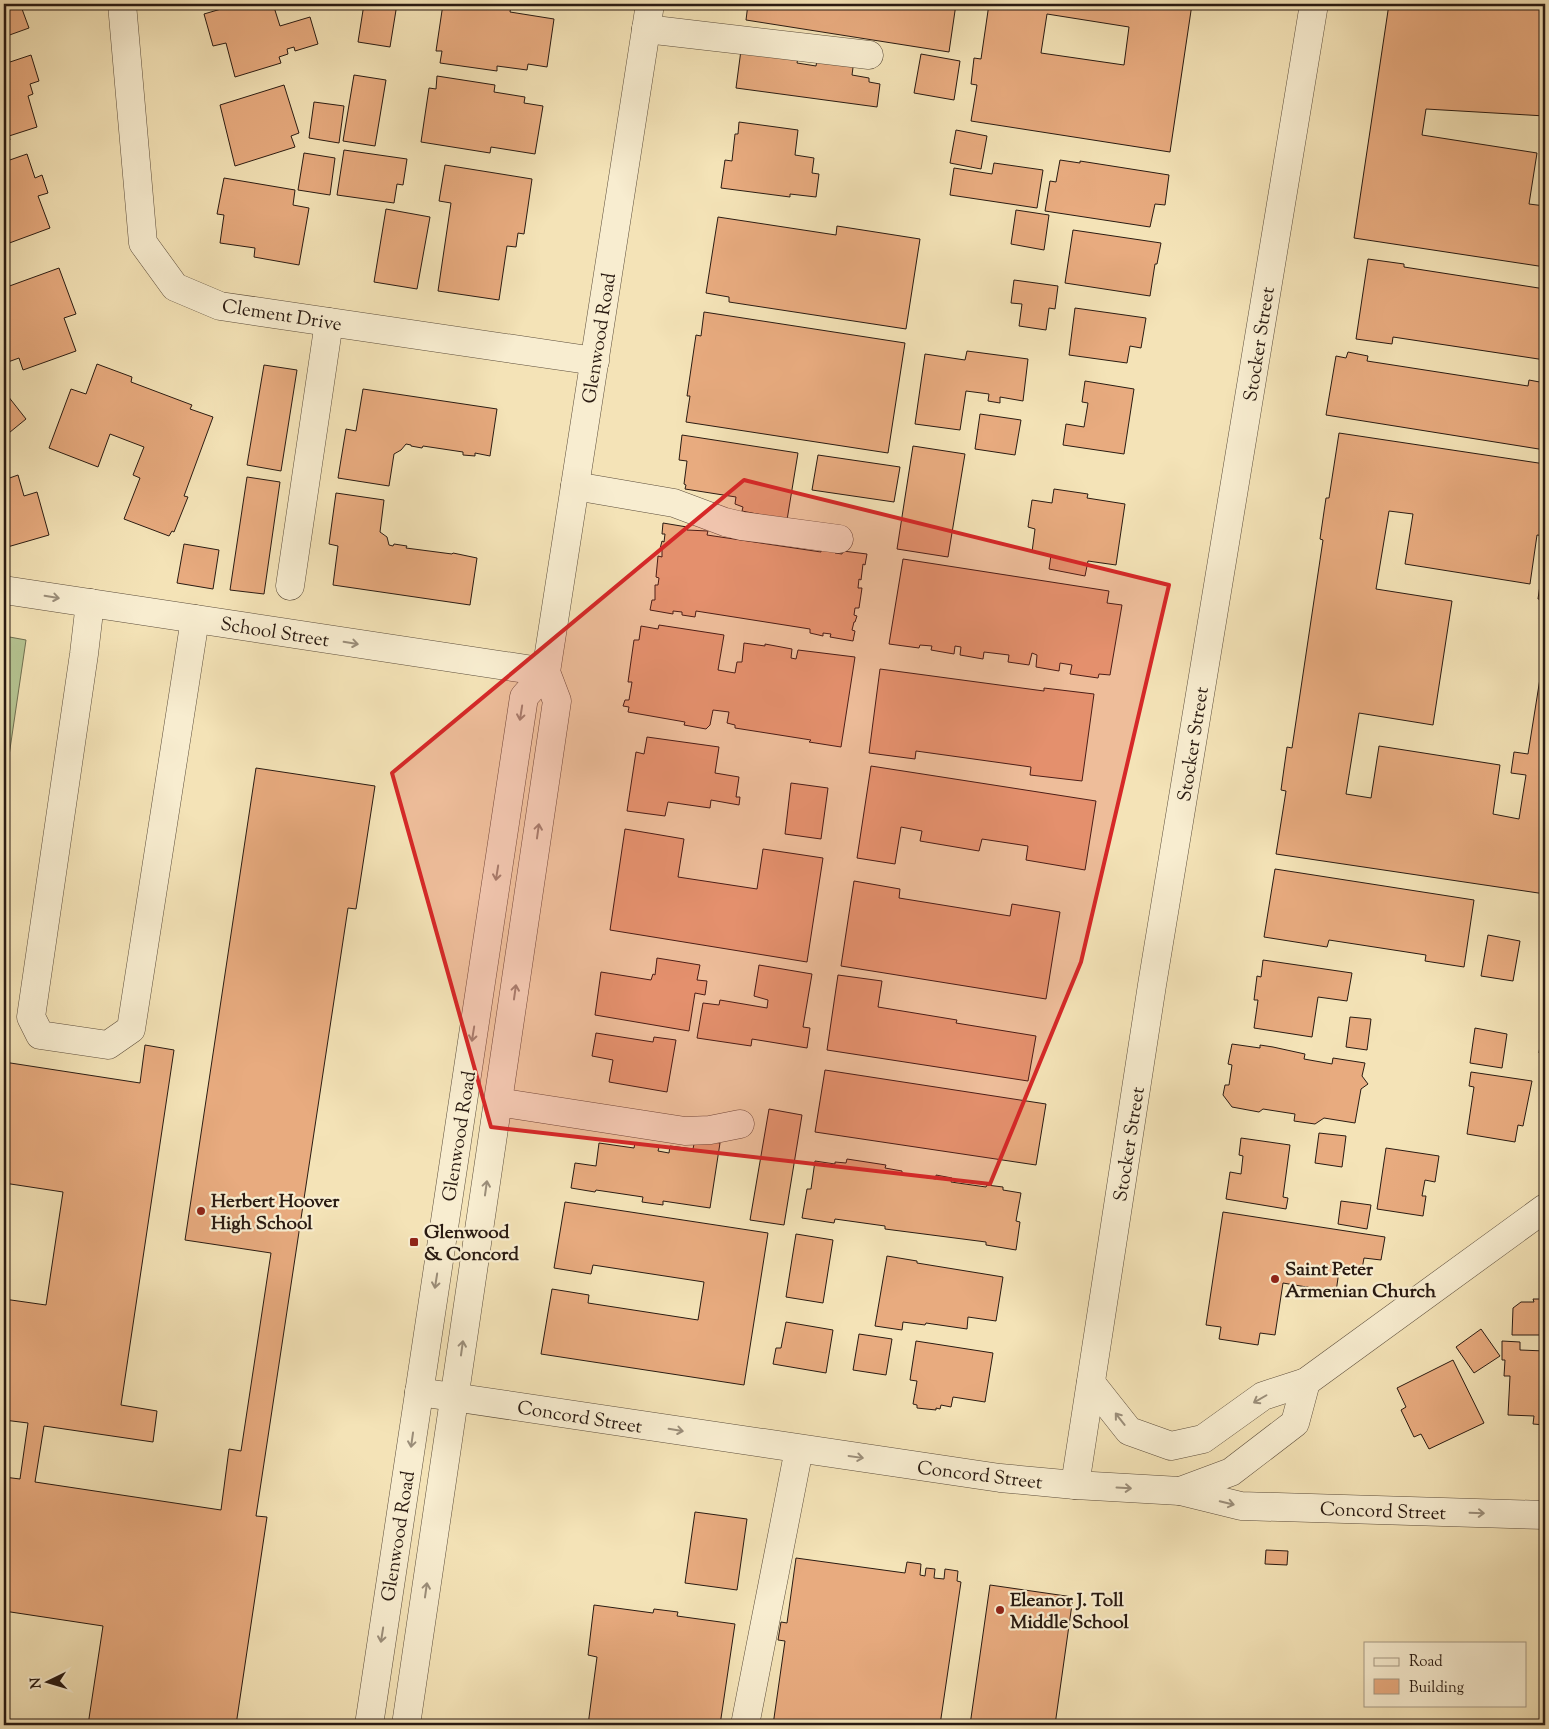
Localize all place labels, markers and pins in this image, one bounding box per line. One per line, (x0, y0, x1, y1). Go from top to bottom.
place label: Herbert Hoover High School (211, 1189, 340, 1238)
marker: Herbert Hoover High School (195, 1205, 207, 1217)
place label: Glenwood & Concord (424, 1220, 519, 1269)
marker: Glenwood & Concord (408, 1236, 420, 1248)
place label: Saint Peter Armenian Church (1285, 1257, 1437, 1306)
marker: Saint Peter Armenian Church (1269, 1273, 1281, 1285)
place label: Eleanor J. Toll Middle School (1010, 1588, 1130, 1637)
marker: Eleanor J. Toll Middle School (994, 1604, 1006, 1616)

